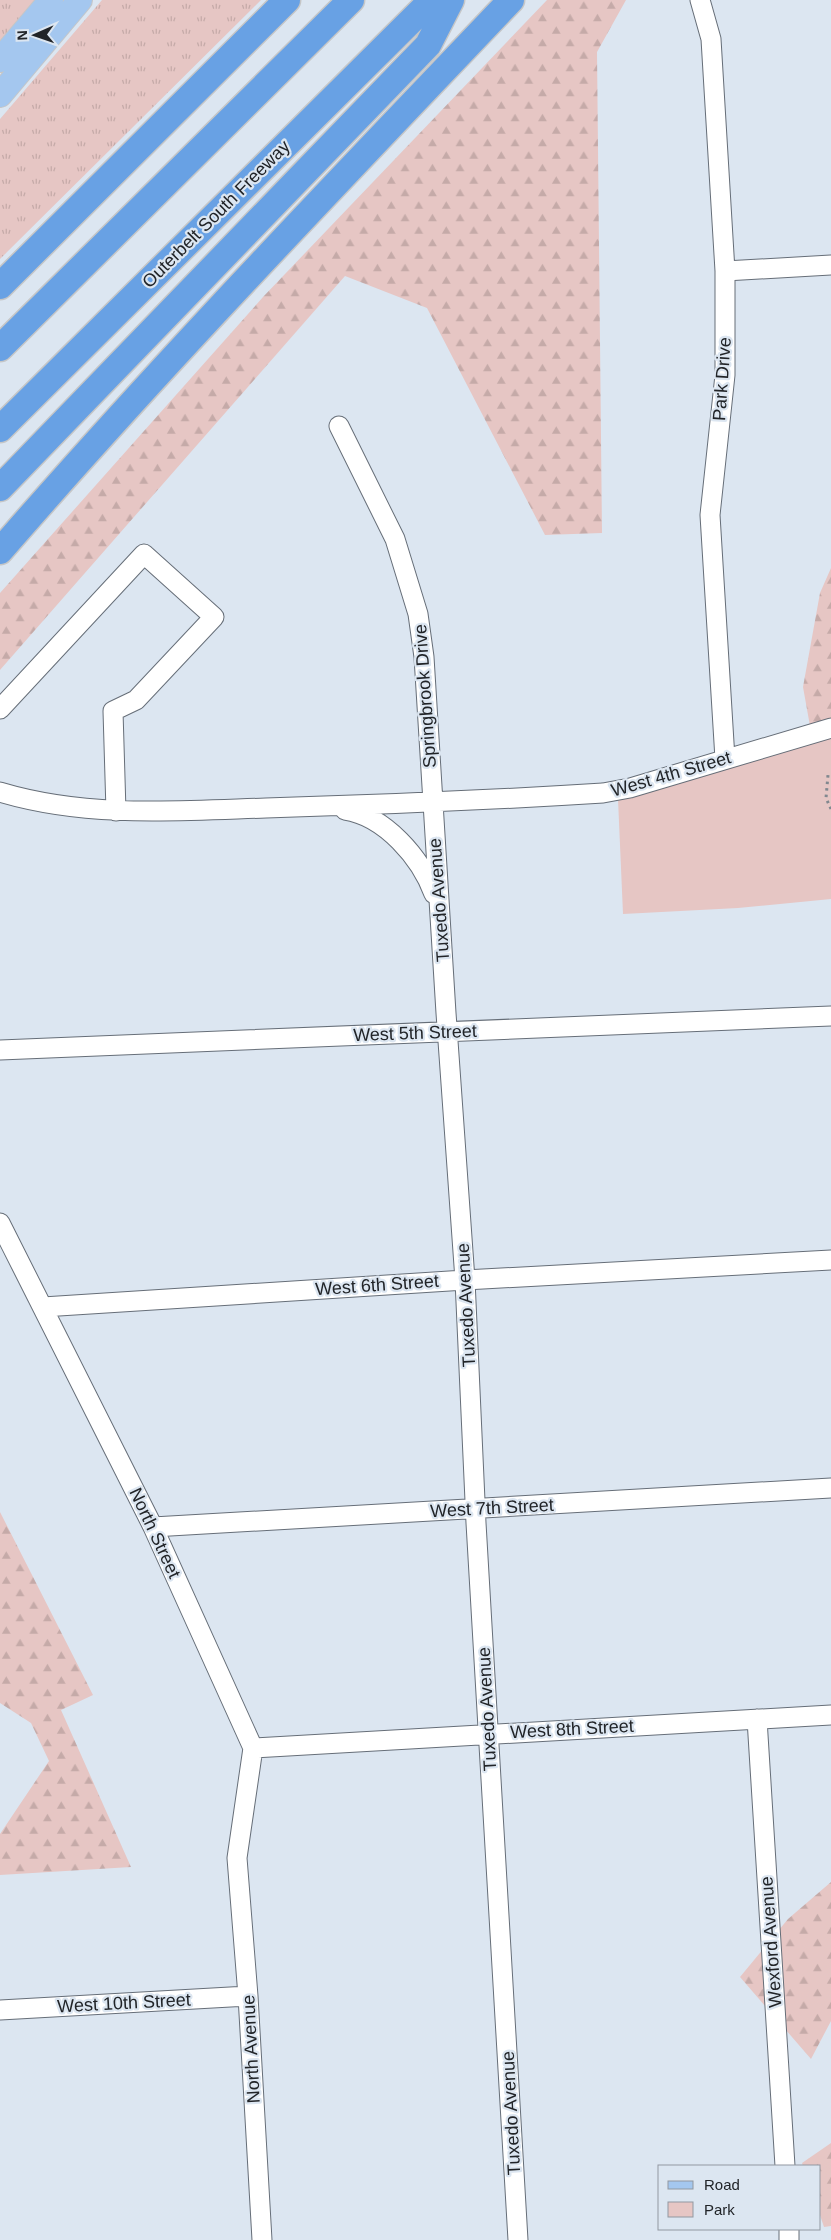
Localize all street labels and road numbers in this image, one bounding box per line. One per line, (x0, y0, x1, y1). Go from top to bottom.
street label: Outerbelt South Freeway (138, 136, 294, 292)
street label: Park Drive (709, 336, 735, 422)
street label: Springbrook Drive (410, 623, 440, 769)
street label: West 4th Street (609, 747, 733, 801)
street label: Tuxedo Avenue (425, 837, 453, 963)
street label: West 5th Street (353, 1021, 477, 1045)
street label: Tuxedo Avenue (453, 1243, 479, 1367)
street label: West 6th Street (315, 1271, 439, 1299)
street label: North Street (125, 1485, 185, 1581)
street label: West 7th Street (430, 1495, 554, 1521)
street label: Tuxedo Avenue (474, 1647, 500, 1771)
street label: West 8th Street (510, 1716, 634, 1742)
street label: Wexford Avenue (756, 1876, 786, 2008)
street label: West 10th Street (57, 1990, 191, 2016)
street label: North Avenue (238, 1994, 264, 2104)
street label: Tuxedo Avenue (498, 2051, 524, 2175)

